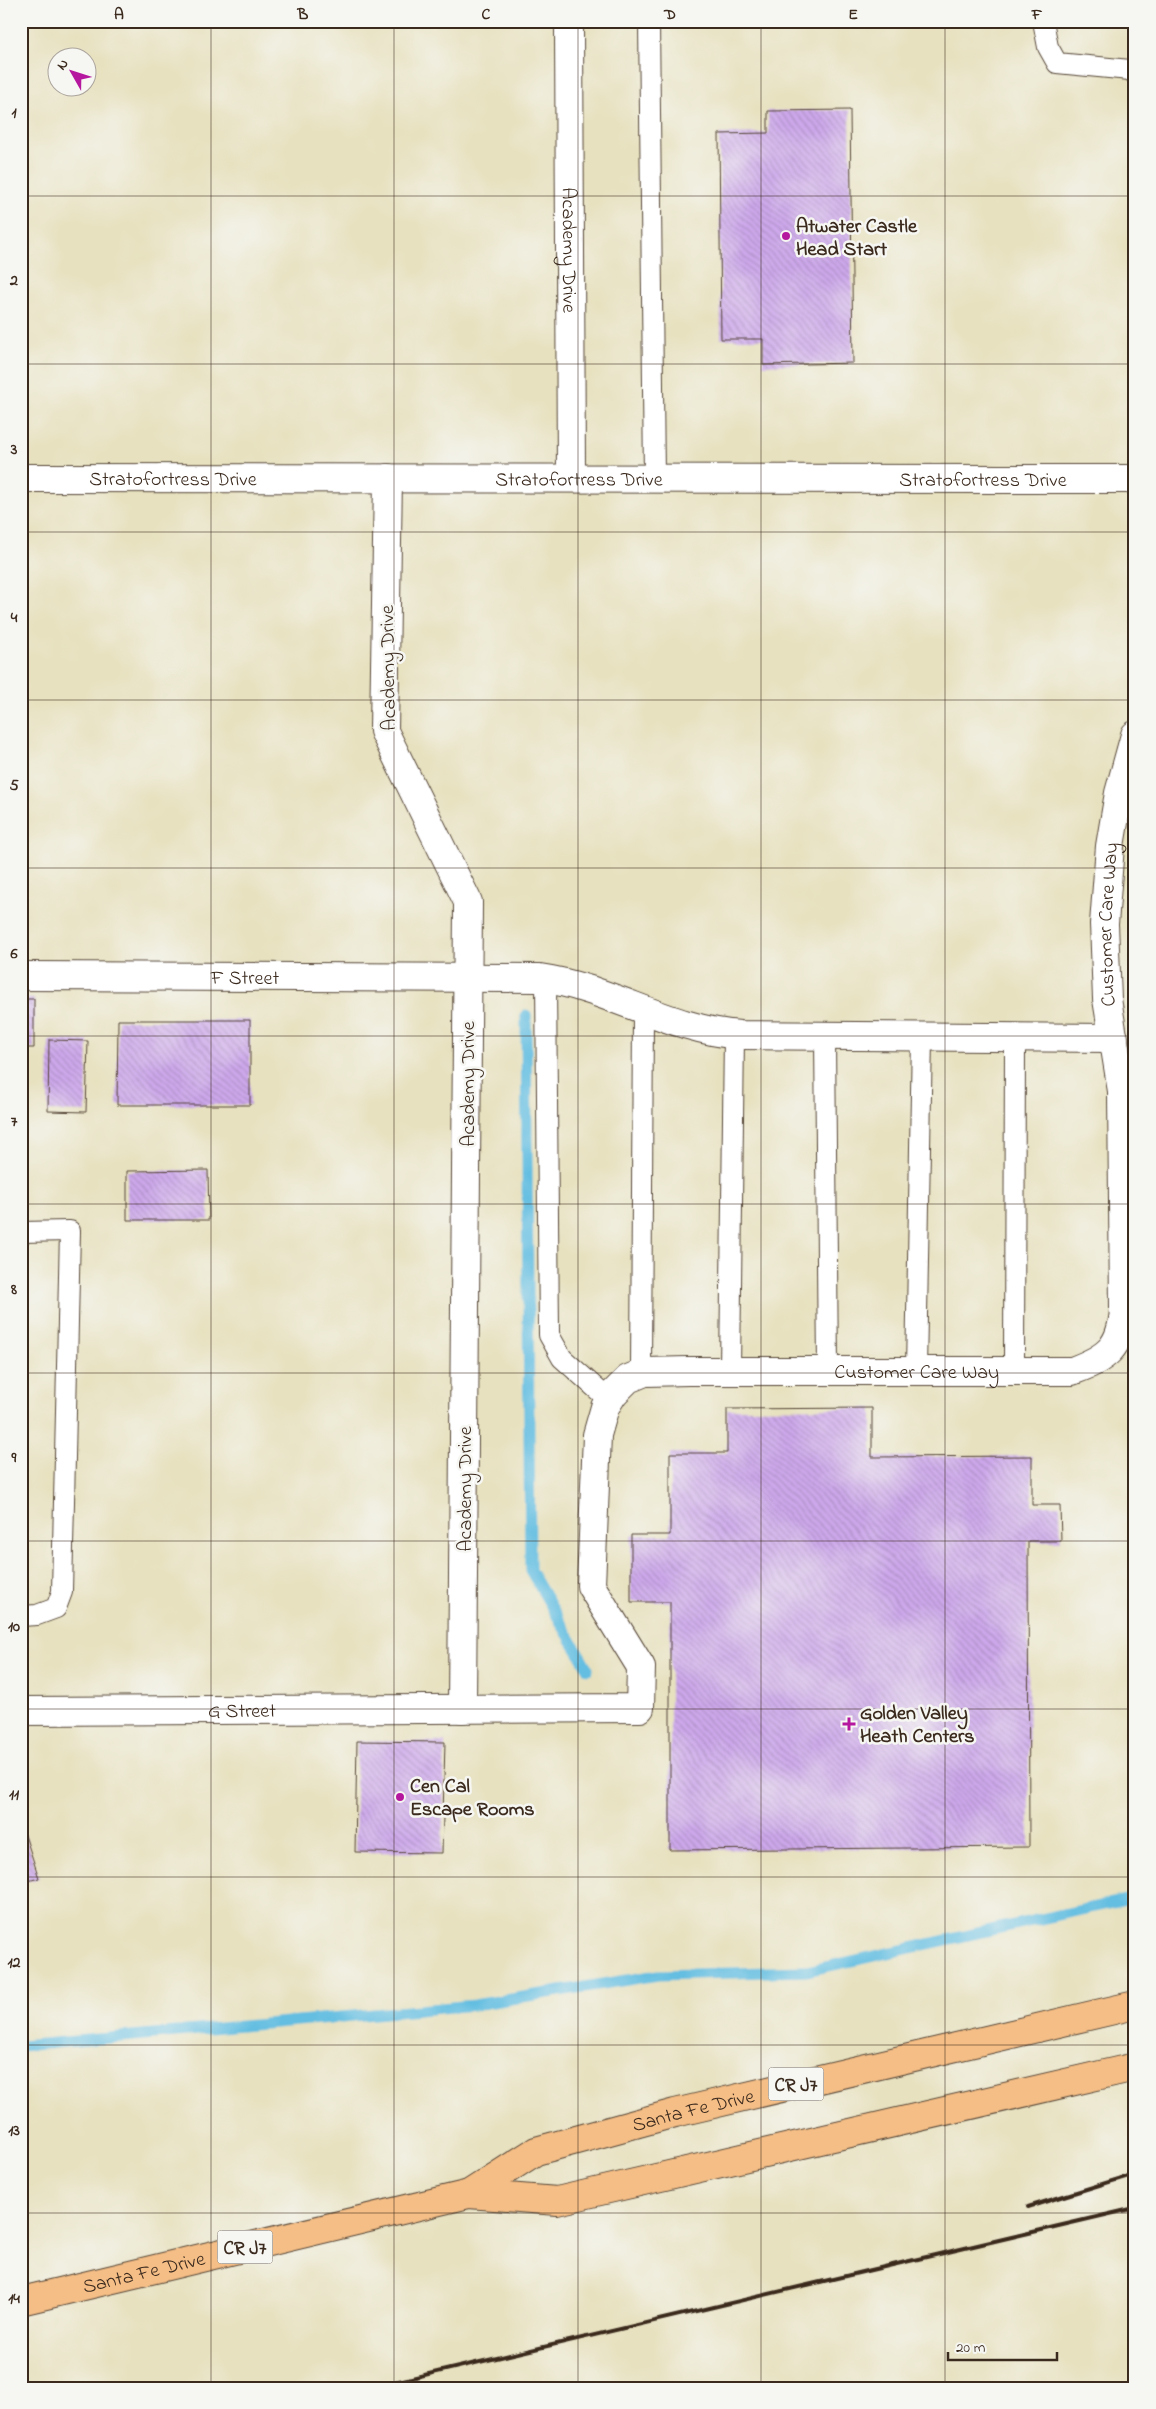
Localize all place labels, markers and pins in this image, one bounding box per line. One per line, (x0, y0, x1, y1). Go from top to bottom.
place label: Atwater Castle Head Start (796, 213, 918, 265)
marker: Atwater Castle Head Start (780, 230, 792, 242)
place label: Golden Valley Heath Centers (860, 1700, 974, 1752)
marker: Golden Valley Heath Centers (842, 1717, 856, 1731)
place label: Cen Cal Escape Rooms (410, 1773, 534, 1825)
marker: Cen Cal Escape Rooms (394, 1791, 406, 1803)

